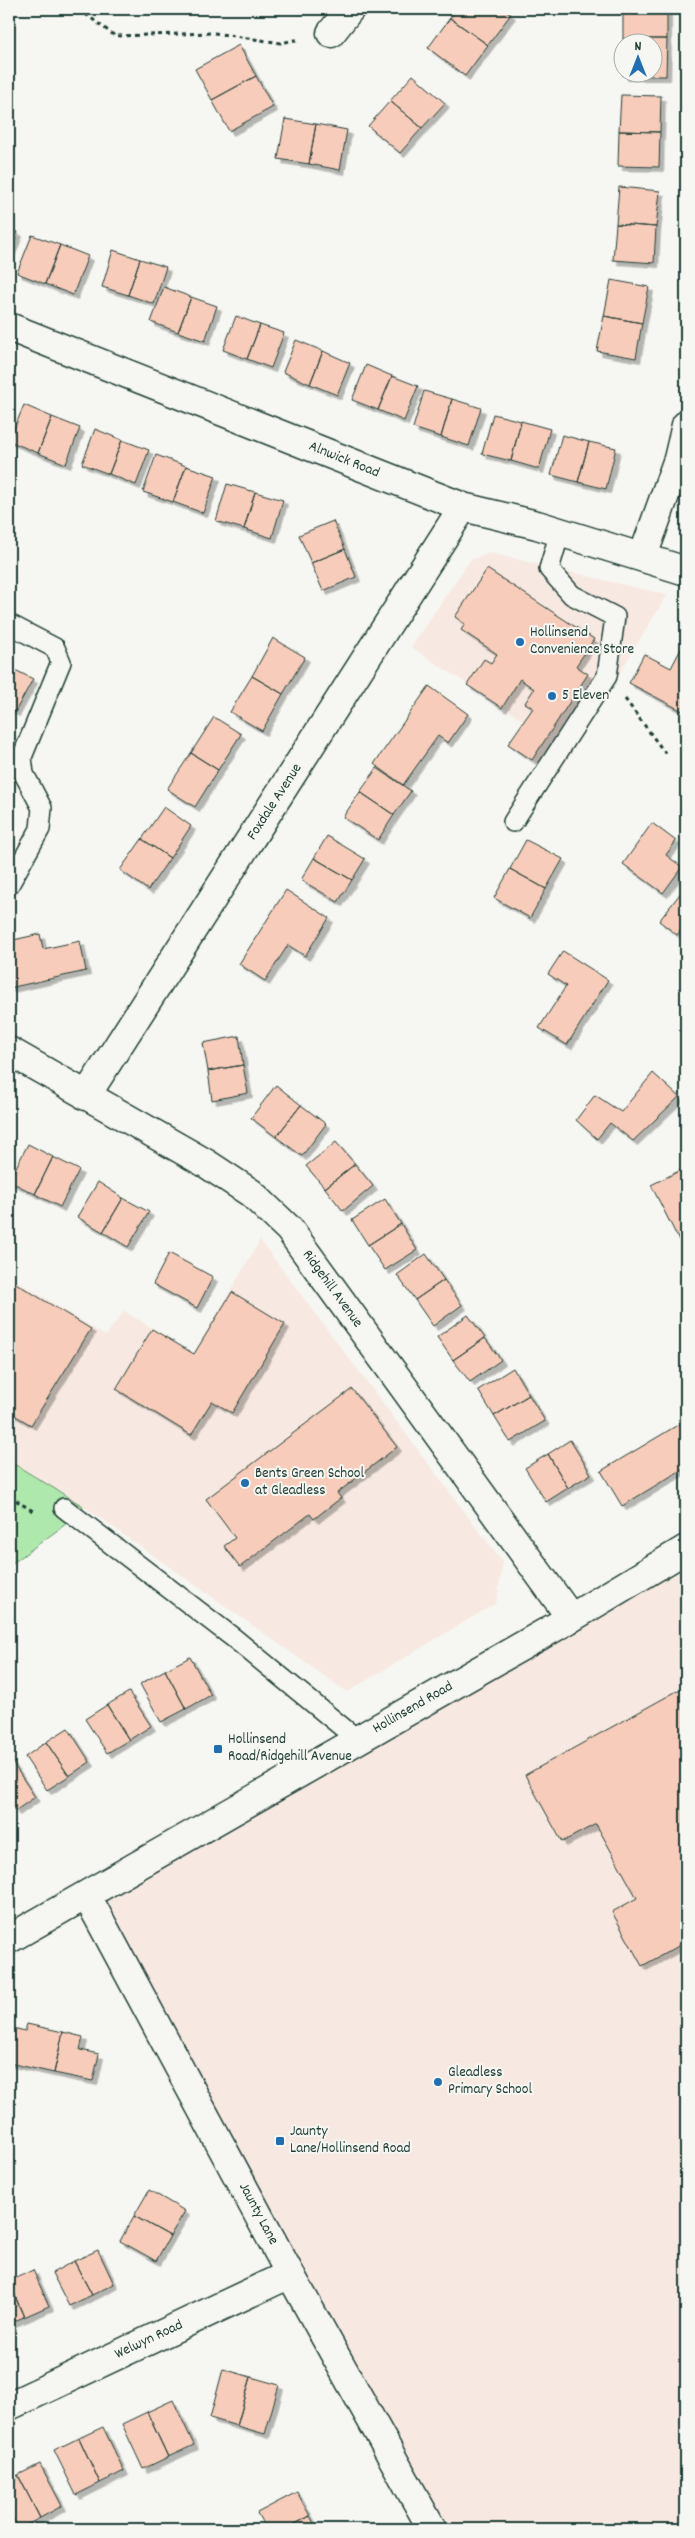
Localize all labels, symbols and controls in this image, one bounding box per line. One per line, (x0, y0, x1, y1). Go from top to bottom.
north arrow (612, 32, 662, 82)
text: N (635, 37, 642, 57)
street label: Alnwick Road (305, 436, 383, 484)
place label: Hollinsend Convenience Store (530, 622, 635, 661)
marker: Hollinsend Convenience Store (514, 636, 526, 648)
place label: 5 Eleven (562, 685, 609, 707)
marker: 5 Eleven (546, 690, 558, 702)
street label: Foxdale Avenue (242, 759, 308, 845)
street label: Ridgehill Avenue (296, 1246, 368, 1333)
place label: Bents Green School at Gleadless (255, 1463, 364, 1502)
marker: Bents Green School at Gleadless (239, 1477, 251, 1489)
street label: Hollinsend Road (369, 1676, 457, 1740)
place label: Hollinsend Road/Ridgehill Avenue (228, 1729, 352, 1768)
marker: Hollinsend Road/Ridgehill Avenue (212, 1743, 224, 1755)
place label: Gleadless Primary School (448, 2062, 532, 2101)
marker: Gleadless Primary School (432, 2076, 444, 2088)
place label: Jaunty Lane/Hollinsend Road (290, 2121, 411, 2160)
marker: Jaunty Lane/Hollinsend Road (274, 2135, 286, 2147)
street label: Jaunty Lane (232, 2179, 284, 2249)
street label: Welwyn Road (111, 2315, 187, 2365)

